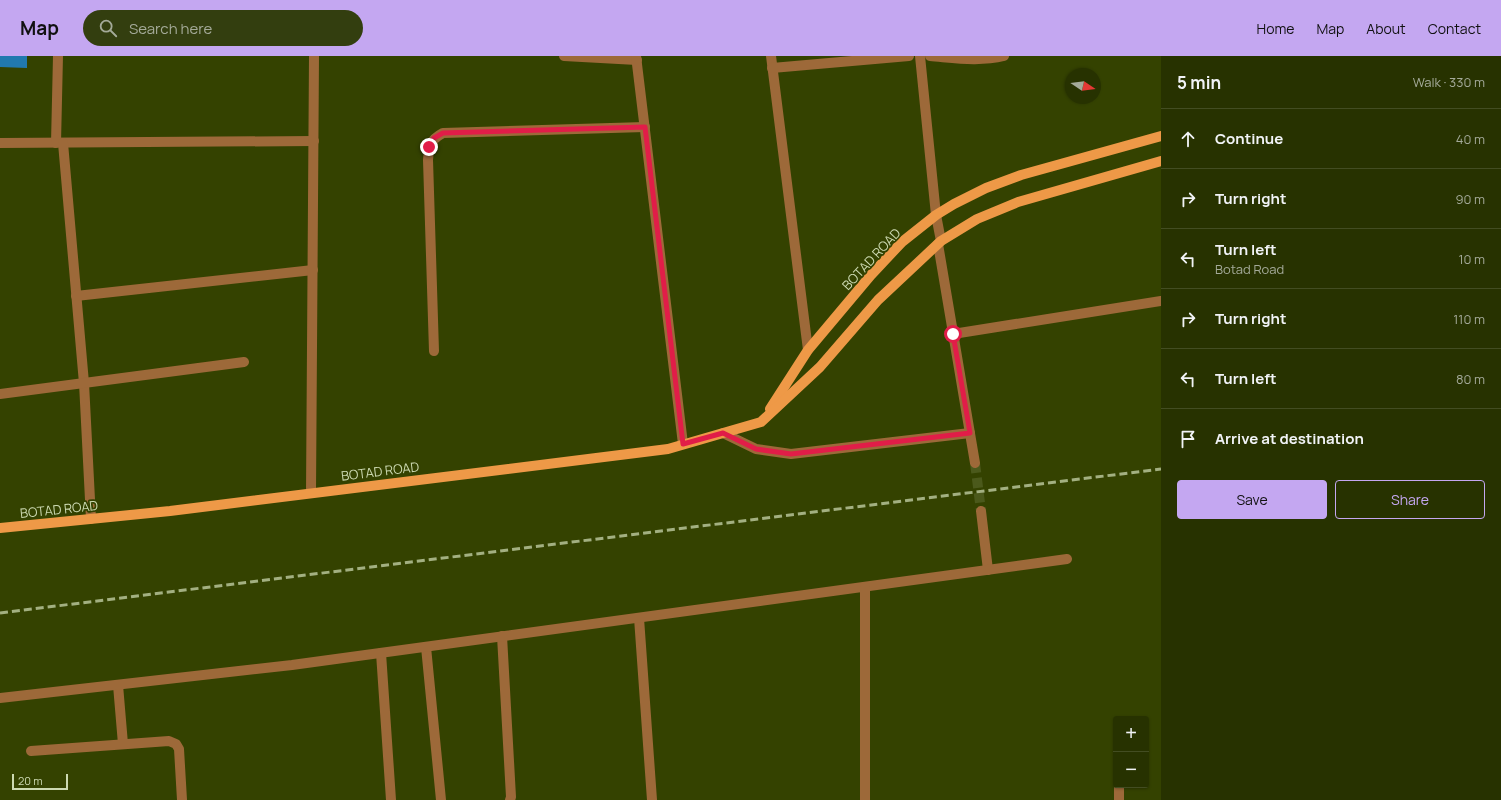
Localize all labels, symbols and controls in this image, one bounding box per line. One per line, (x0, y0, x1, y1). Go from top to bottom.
search box (83, 10, 363, 46)
text: Map (20, 15, 59, 41)
icon: search (97, 17, 119, 39)
text: Search here (129, 18, 212, 39)
text: Home (1257, 19, 1294, 38)
text: Map (1316, 19, 1344, 38)
text: About (1366, 19, 1406, 38)
text: Contact (1428, 19, 1481, 38)
north arrow (1065, 68, 1101, 104)
text: 5 min (1177, 71, 1221, 94)
text: Walk · 330 m (1413, 73, 1485, 91)
icon: ahead (1177, 128, 1199, 150)
text: Continue (1215, 128, 1283, 149)
text: 40 m (1456, 130, 1485, 148)
route end (420, 138, 438, 156)
icon: right (1177, 188, 1199, 210)
text: Turn right (1215, 188, 1286, 209)
text: 90 m (1455, 190, 1485, 208)
street label: BOTAD ROAD (838, 224, 905, 294)
text: Turn left (1215, 239, 1277, 260)
icon: left (1177, 248, 1199, 270)
text: 10 m (1458, 250, 1485, 268)
text: Botad Road (1215, 260, 1284, 278)
icon: right (1177, 308, 1199, 330)
text: Turn right (1215, 308, 1286, 329)
text: 110 m (1453, 310, 1485, 328)
route start (944, 325, 962, 343)
icon: left (1177, 368, 1199, 390)
text: Turn left (1215, 368, 1277, 389)
text: 80 m (1456, 370, 1485, 388)
icon: arrive (1177, 428, 1199, 450)
text: Arrive at destination (1215, 428, 1364, 449)
street label: BOTAD ROAD (340, 457, 420, 485)
button: Save (1177, 480, 1327, 519)
button: Share (1335, 480, 1485, 519)
street label: BOTAD ROAD (19, 496, 99, 522)
map controls (1113, 716, 1149, 788)
button: + (1113, 716, 1149, 752)
button: − (1113, 752, 1149, 788)
scale bar (12, 772, 68, 791)
text: 20 m (18, 773, 43, 788)

